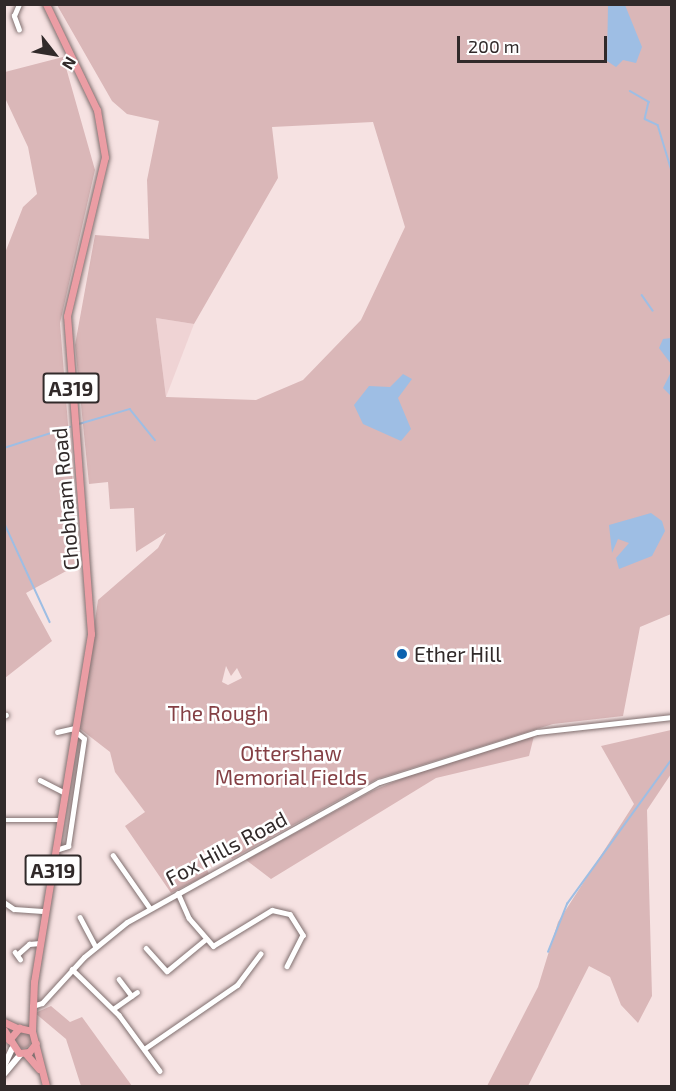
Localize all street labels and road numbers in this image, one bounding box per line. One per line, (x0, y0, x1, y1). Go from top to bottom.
road number: A319 (42, 371, 100, 405)
street label: Chobham Road (46, 427, 84, 571)
street label: Fox Hills Road (161, 805, 291, 891)
road number: A319 (25, 853, 82, 887)

